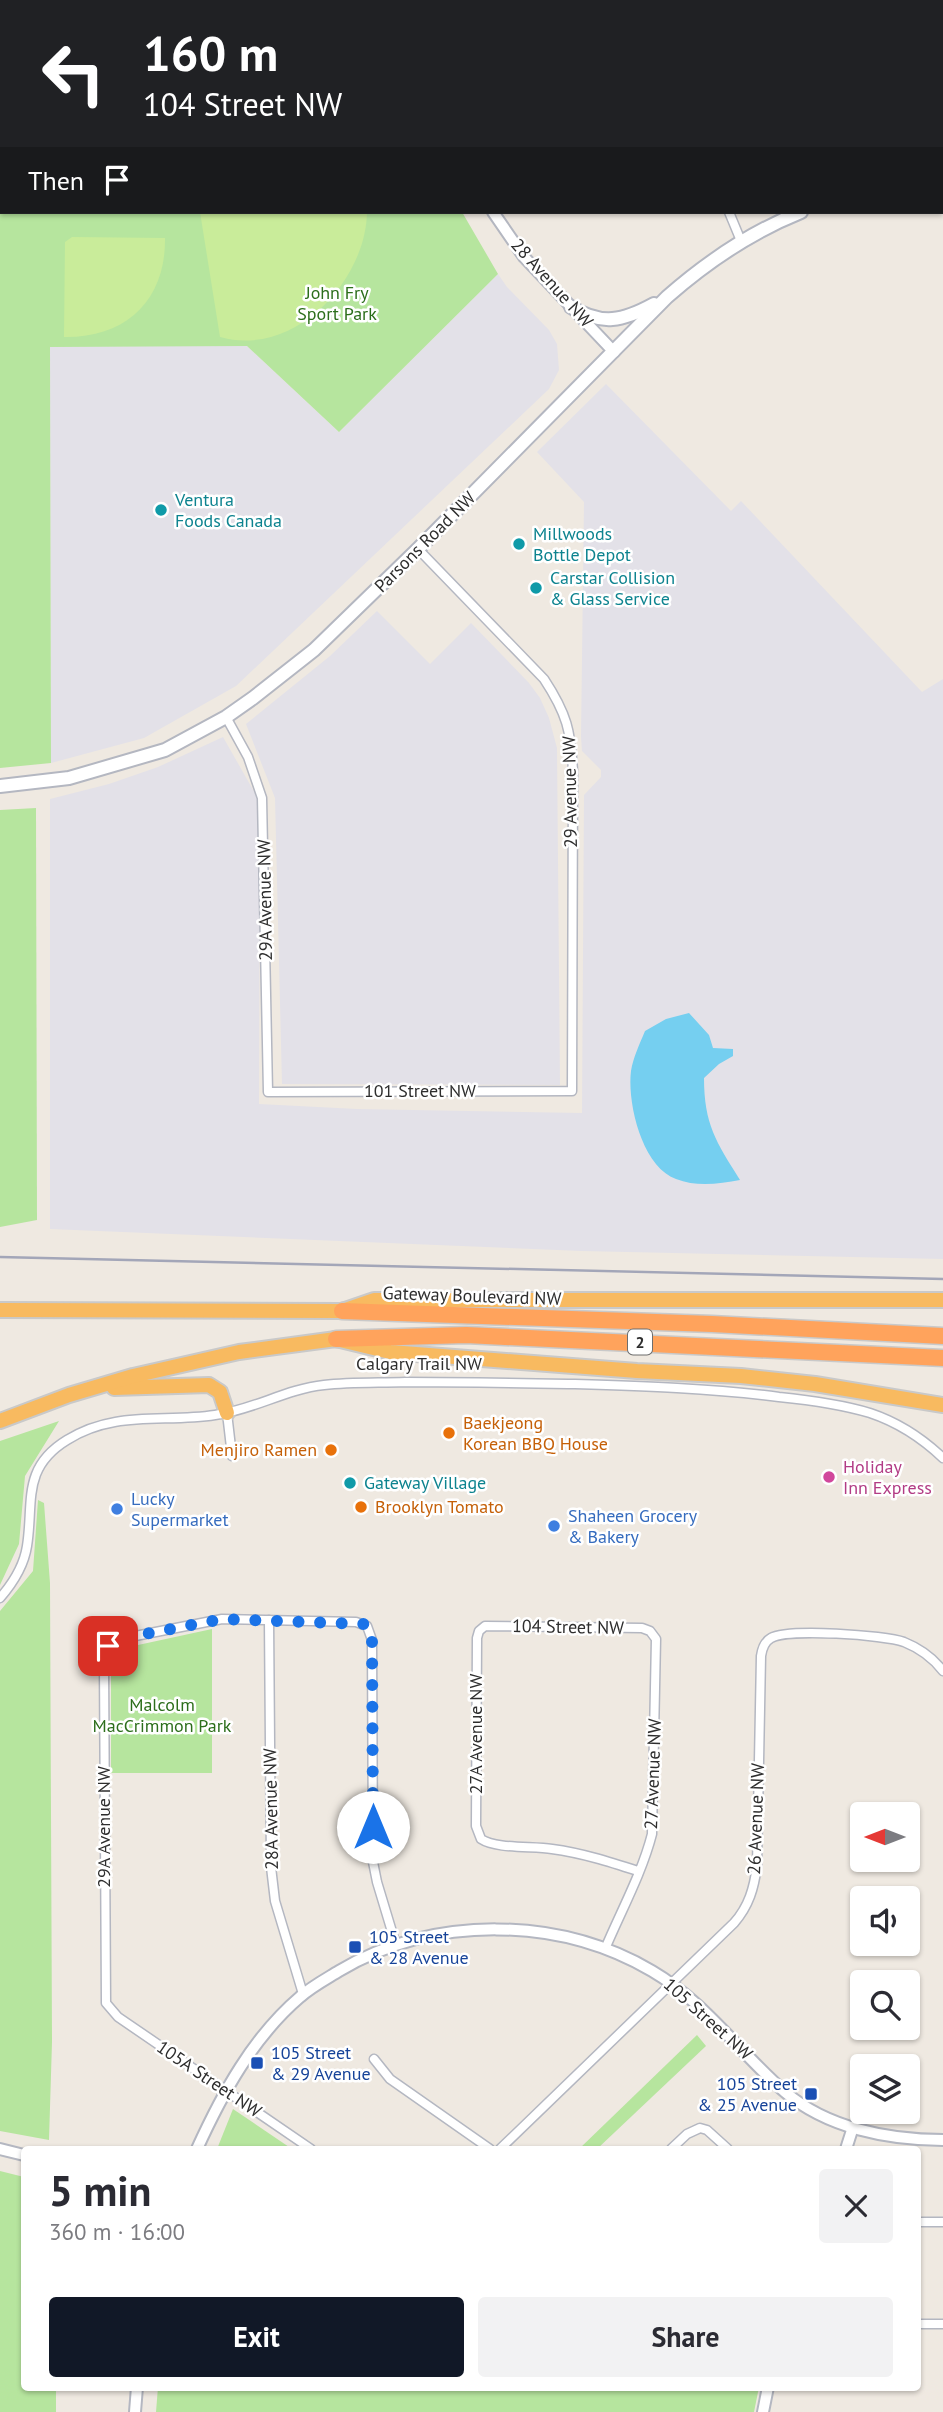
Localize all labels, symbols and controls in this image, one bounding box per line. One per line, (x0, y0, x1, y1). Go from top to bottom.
text: 160 m (143, 21, 278, 85)
icon: left (28, 28, 119, 119)
text: 104 Street NW (143, 83, 342, 125)
icon: arrive (98, 161, 136, 199)
text: Then (28, 164, 84, 197)
street label: 28 Avenue NW (506, 233, 598, 332)
park label: John Fry Sport Park (297, 281, 377, 325)
street label: Parsons Road NW (369, 486, 480, 597)
place label: Ventura Foods Canada (174, 488, 282, 532)
marker: Ventura Foods Canada (153, 502, 169, 518)
place label: Millwoods Bottle Depot (533, 522, 631, 566)
marker: Millwoods Bottle Depot (511, 536, 527, 552)
place label: Carstar Collision & Glass Service (550, 566, 675, 610)
marker: Carstar Collision & Glass Service (528, 580, 544, 596)
street label: 29 Avenue NW (557, 736, 582, 848)
street label: 29A Avenue NW (252, 839, 277, 961)
street label: 101 Street NW (364, 1079, 476, 1102)
street label: Gateway Boulevard NW (382, 1281, 562, 1310)
road number: 2 (628, 1330, 652, 1354)
street label: Calgary Trail NW (356, 1352, 482, 1375)
place label: Baekjeong Korean BBQ House (463, 1411, 608, 1455)
marker: Baekjeong Korean BBQ House (441, 1425, 457, 1441)
place label: Menjiro Ramen (201, 1438, 317, 1461)
marker: Menjiro Ramen (323, 1442, 339, 1458)
place label: Holiday Inn Express (843, 1455, 932, 1499)
marker: Holiday Inn Express (821, 1469, 837, 1485)
place label: Gateway Village (364, 1471, 486, 1494)
marker: Gateway Village (342, 1475, 358, 1491)
place label: Lucky Supermarket (131, 1487, 229, 1531)
place label: Brooklyn Tomato (375, 1495, 504, 1518)
marker: Brooklyn Tomato (353, 1499, 369, 1515)
marker: Lucky Supermarket (109, 1501, 125, 1517)
place label: Shaheen Grocery & Bakery (568, 1504, 698, 1548)
marker: Shaheen Grocery & Bakery (546, 1518, 562, 1534)
street label: 104 Street NW (512, 1614, 624, 1639)
pin (78, 1616, 138, 1676)
icon: arrive (89, 1627, 127, 1665)
street label: 27A Avenue NW (464, 1674, 487, 1794)
park label: Malcolm MacCrimmon Park (93, 1693, 232, 1737)
street label: 27 Avenue NW (639, 1718, 666, 1830)
street label: 28A Avenue NW (258, 1748, 283, 1870)
street label: 26 Avenue NW (742, 1763, 769, 1875)
street label: 29A Avenue NW (92, 1766, 115, 1888)
position arrow (336, 1790, 410, 1864)
north arrow (850, 1802, 920, 1872)
map controls (850, 1802, 920, 2124)
button: sound (850, 1886, 920, 1956)
place label: 105 Street & 28 Avenue (369, 1925, 469, 1969)
marker: 105 Street & 28 Avenue (347, 1939, 363, 1955)
button: search (850, 1970, 920, 2040)
street label: 105 Street NW (659, 1973, 758, 2065)
street label: 105A Street NW (152, 2035, 266, 2122)
place label: 105 Street & 29 Avenue (271, 2041, 371, 2085)
button: layers (850, 2054, 920, 2124)
marker: 105 Street & 29 Avenue (249, 2055, 265, 2071)
place label: 105 Street & 25 Avenue (697, 2072, 797, 2116)
marker: 105 Street & 25 Avenue (803, 2086, 819, 2102)
text: 5 min (49, 2163, 151, 2218)
button: close (819, 2169, 893, 2243)
text: 360 m · 16:00 (49, 2217, 185, 2246)
button: Exit (49, 2297, 464, 2377)
button: Share (478, 2297, 893, 2377)

